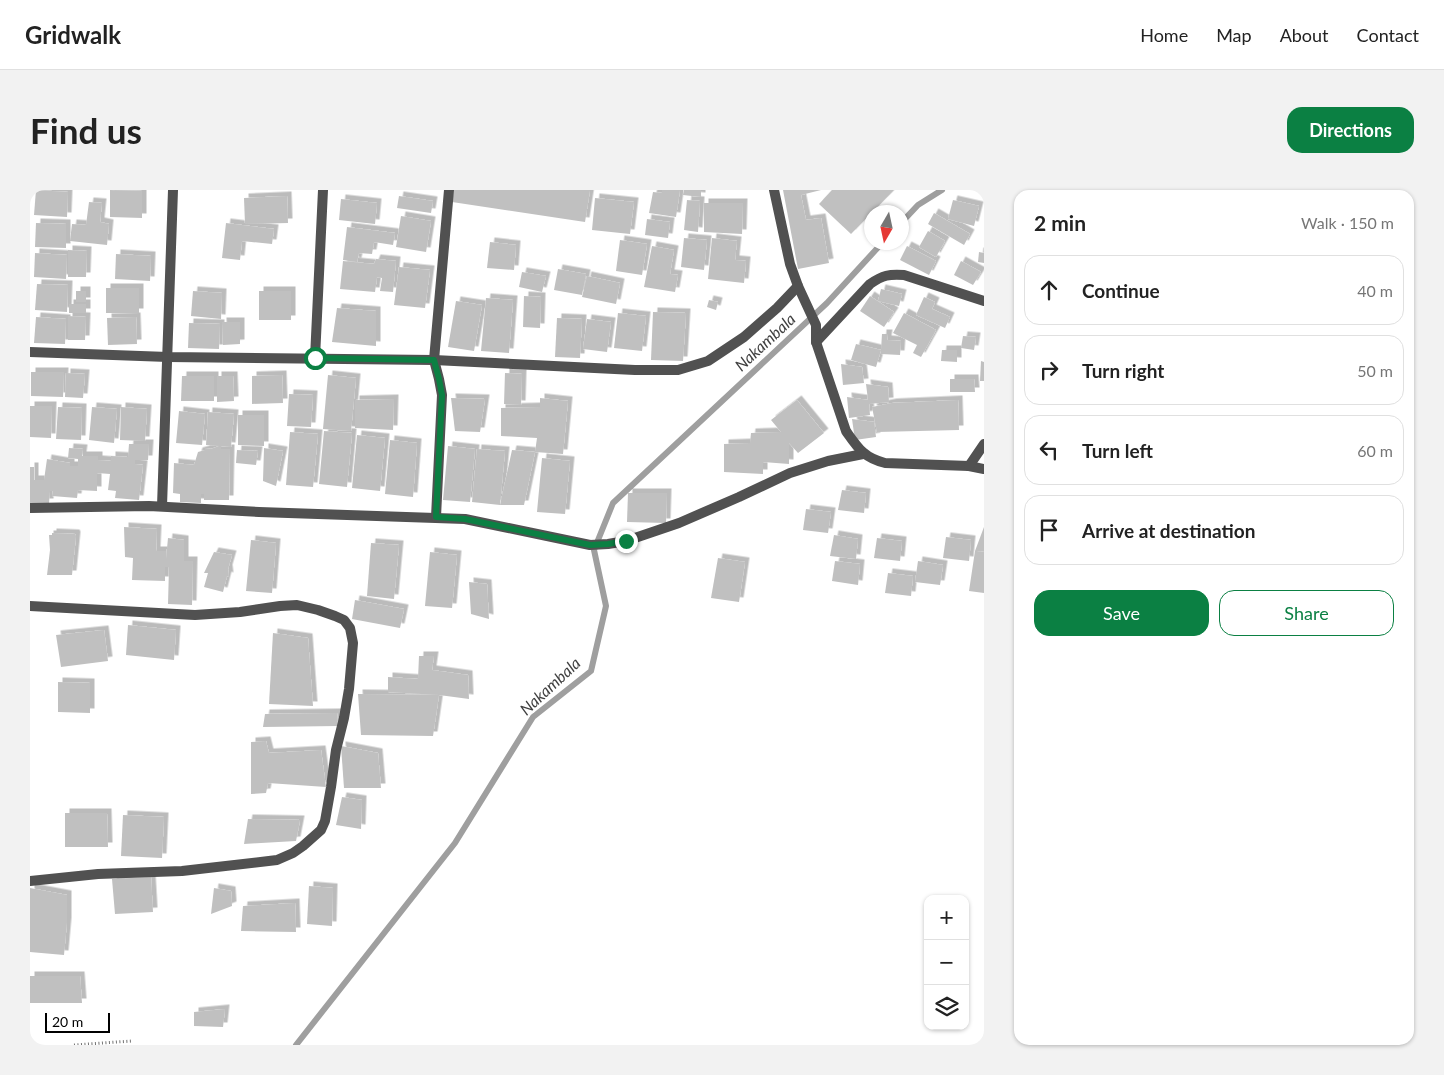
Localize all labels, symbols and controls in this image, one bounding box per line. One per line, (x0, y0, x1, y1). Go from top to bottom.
text: Gridwalk (25, 20, 121, 49)
text: Home (1140, 24, 1188, 46)
text: Map (1216, 24, 1252, 46)
text: About (1280, 24, 1329, 46)
text: Contact (1357, 24, 1419, 46)
button: Directions (1287, 107, 1414, 153)
text: Find us (30, 109, 142, 151)
north arrow (864, 205, 909, 250)
text: 2 min (1034, 210, 1086, 235)
text: Walk · 150 m (1301, 213, 1394, 232)
icon: ahead (1035, 276, 1063, 304)
text: Continue (1082, 279, 1160, 302)
text: 40 m (1357, 281, 1393, 300)
water label: Nakambala (731, 309, 799, 374)
route start (304, 347, 327, 370)
icon: right (1035, 356, 1063, 384)
text: Turn right (1082, 359, 1164, 382)
text: 50 m (1357, 361, 1393, 380)
icon: left (1035, 436, 1063, 464)
text: Turn left (1082, 439, 1153, 462)
text: 60 m (1357, 441, 1393, 460)
icon: arrive (1035, 516, 1063, 544)
text: Arrive at destination (1082, 519, 1255, 542)
route end (615, 530, 638, 553)
button: Save (1034, 590, 1209, 636)
button: Share (1219, 590, 1394, 636)
water label: Nakambala (516, 653, 584, 718)
map controls (924, 895, 969, 1030)
button: + (924, 895, 969, 940)
button: − (924, 940, 969, 985)
button: layers (924, 985, 969, 1030)
scale bar (45, 1010, 110, 1033)
text: 20 m (52, 1013, 83, 1030)

